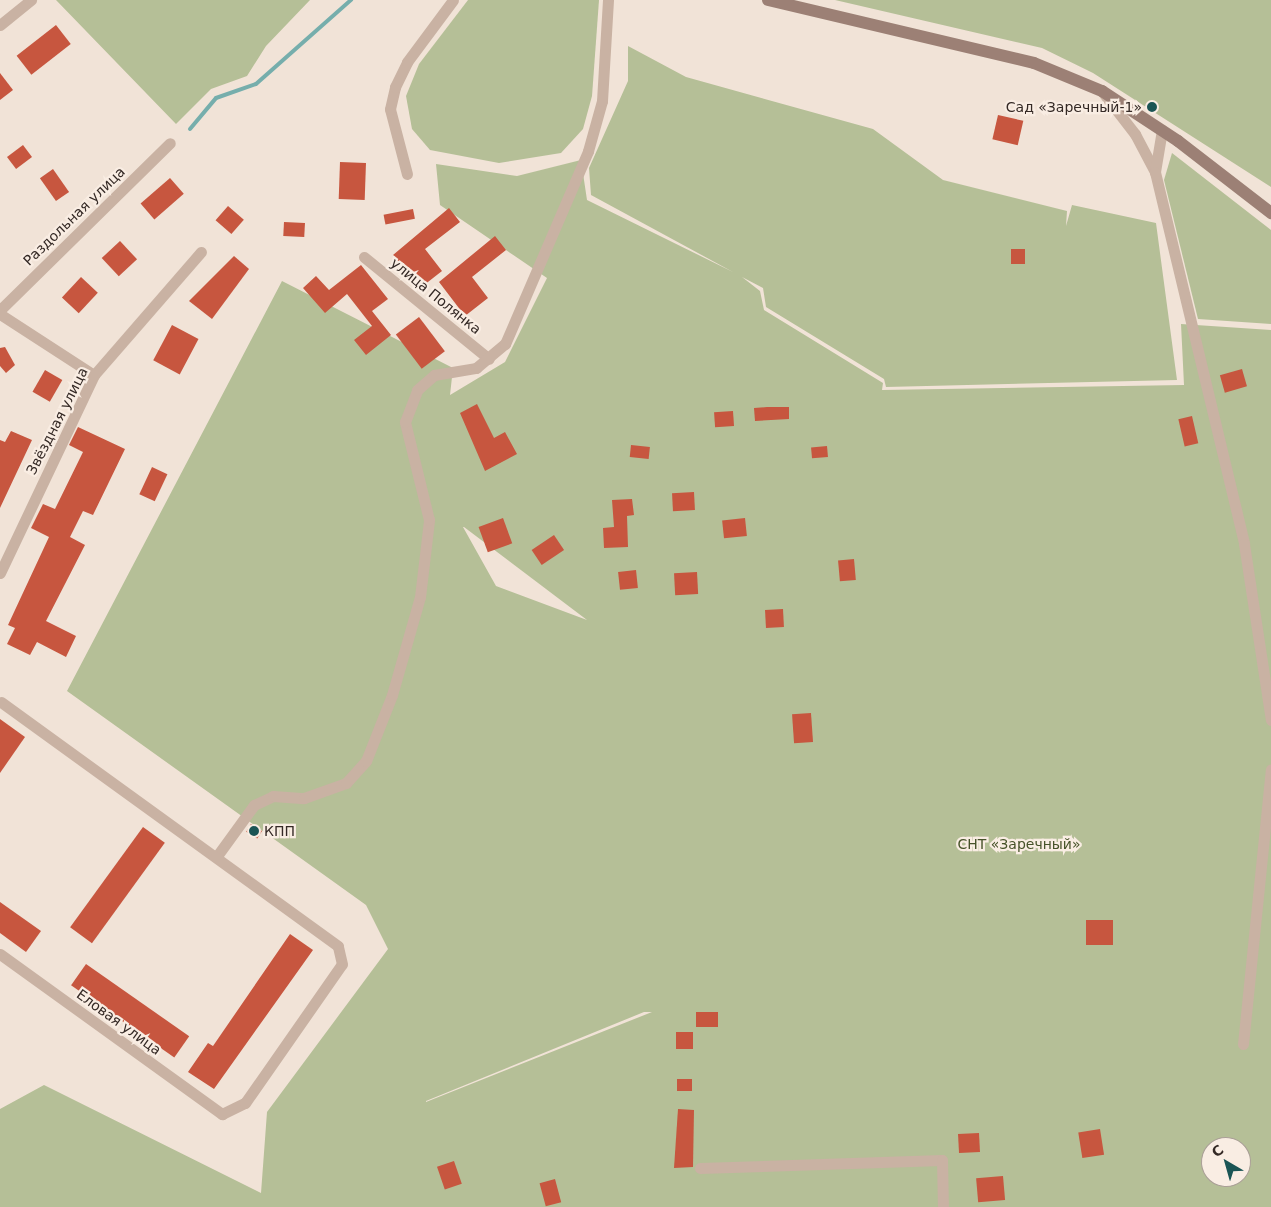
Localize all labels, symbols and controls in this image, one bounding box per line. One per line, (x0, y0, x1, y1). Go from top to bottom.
place label: Сад «Заречный-1» (1006, 99, 1142, 115)
marker: Сад «Заречный-1» (1146, 101, 1158, 113)
street label: Раздольная улица (20, 163, 128, 269)
street label: улица Полянка (387, 254, 485, 338)
street label: Звёздная улица (23, 365, 91, 477)
place label: КПП (264, 823, 295, 839)
marker: КПП (248, 825, 260, 837)
park label: СНТ «Заречный» (957, 836, 1081, 852)
street label: Еловая улица (73, 986, 165, 1058)
north arrow (1201, 1137, 1251, 1187)
text: С (1208, 1141, 1226, 1160)

